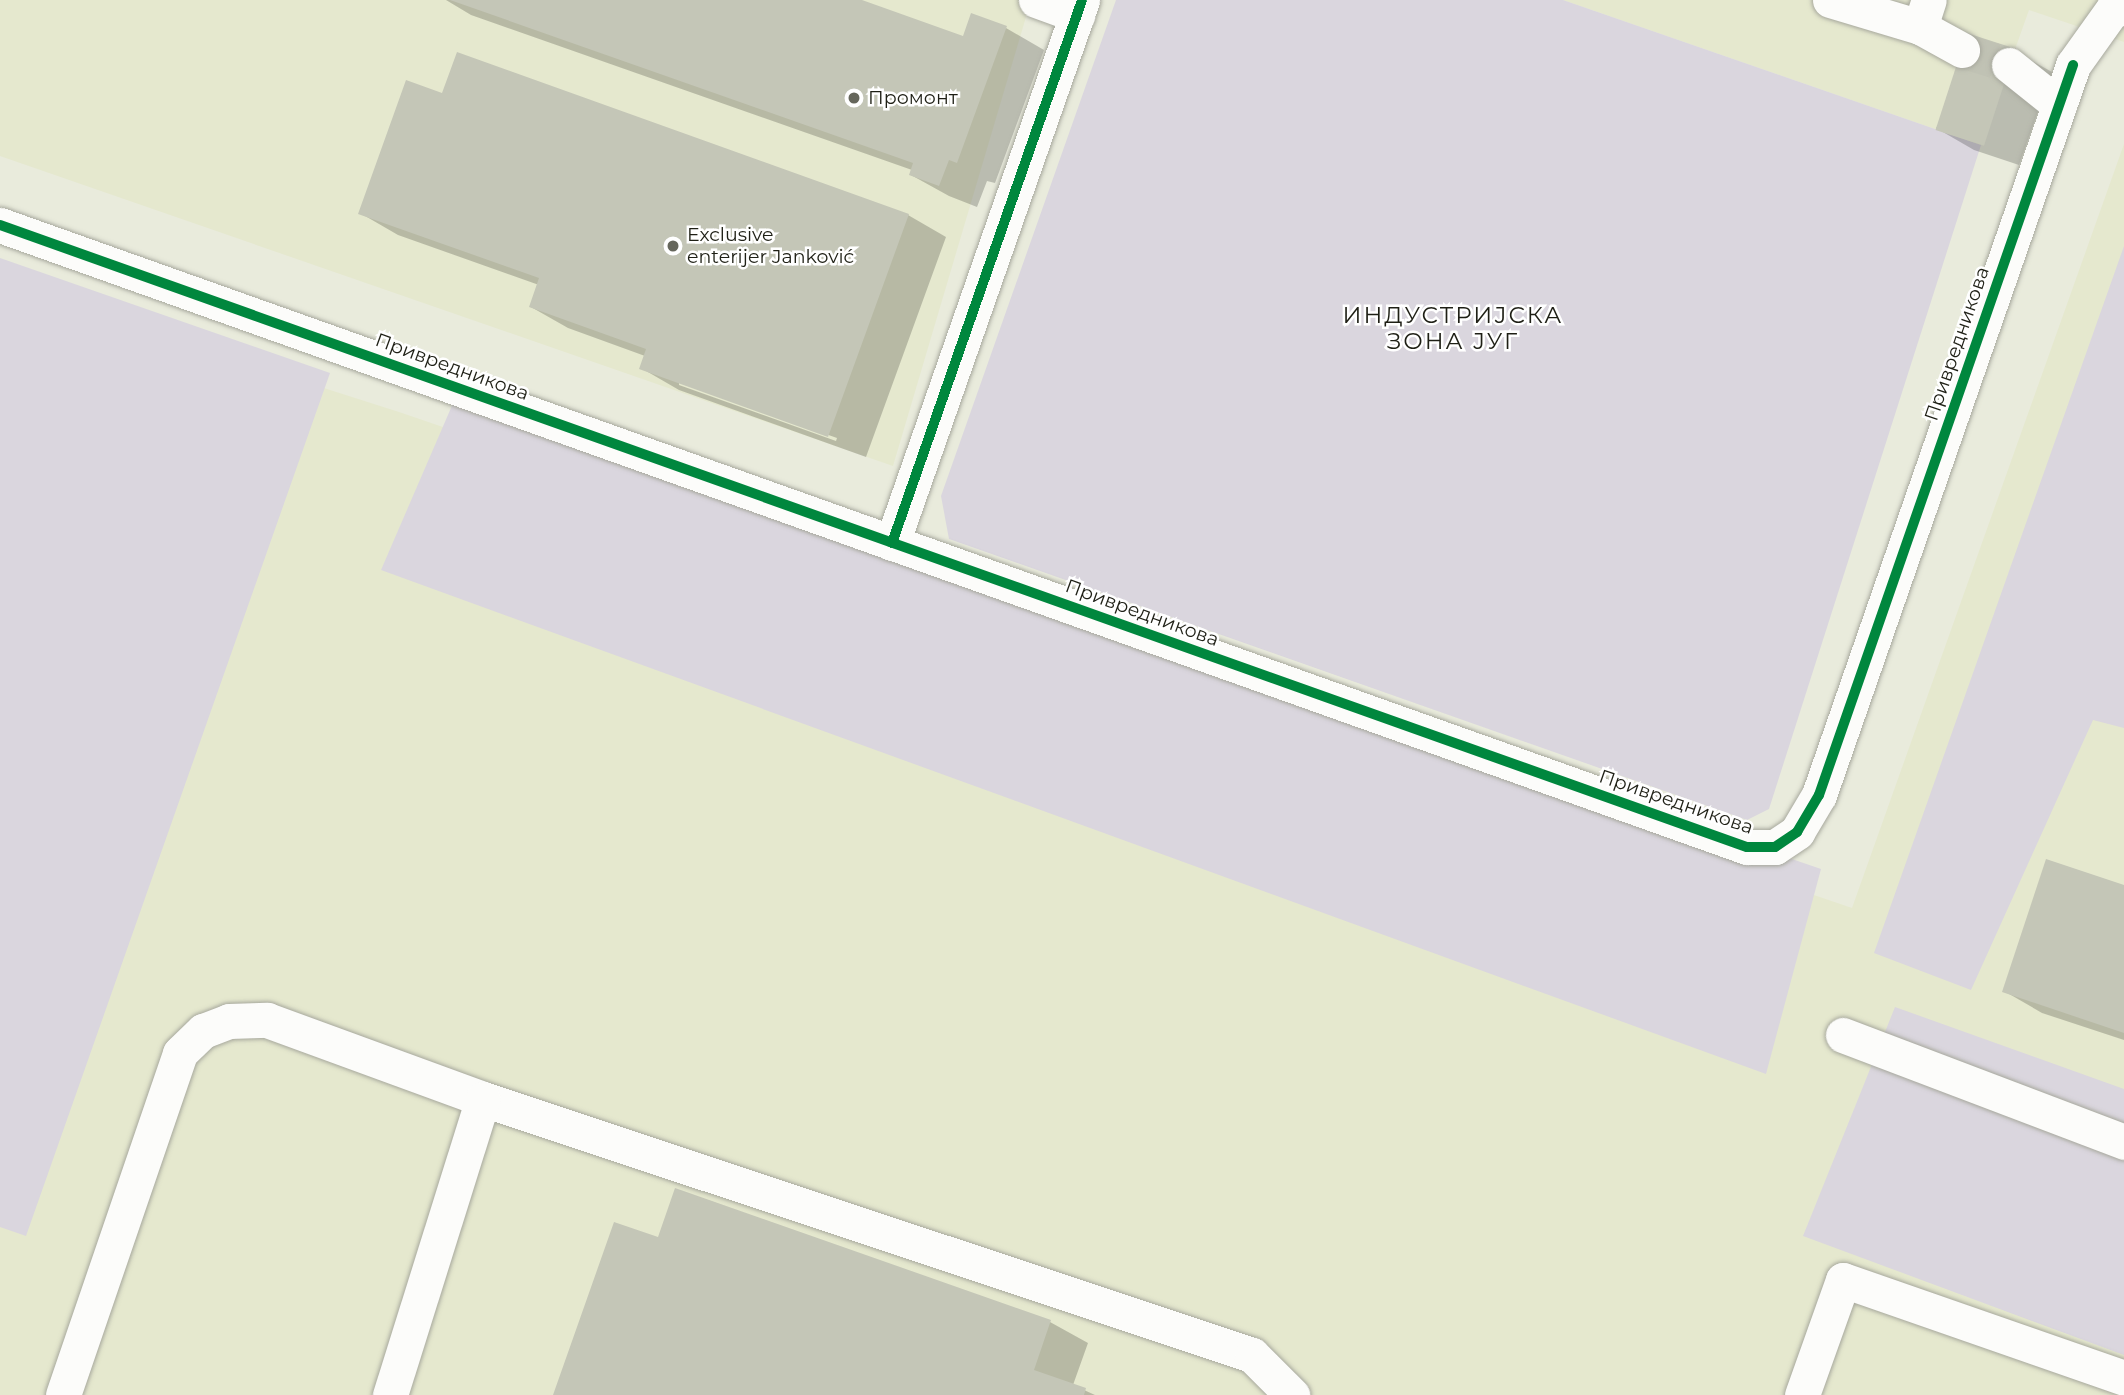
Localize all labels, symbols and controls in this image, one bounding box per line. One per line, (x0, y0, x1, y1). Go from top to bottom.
place label: Промонт (868, 87, 958, 109)
marker: Промонт (846, 90, 862, 106)
place label: Exclusive enterijer Janković (687, 224, 854, 268)
marker: Exclusive enterijer Janković (665, 238, 681, 254)
street label: Привредникова (1920, 264, 1994, 424)
district label: ИНДУСТРИЈСКА ЗОНА ЈУГ (1344, 301, 1562, 355)
street label: Привредникова (372, 329, 532, 405)
street label: Привредникова (1062, 575, 1222, 651)
street label: Привредникова (1596, 765, 1756, 839)

